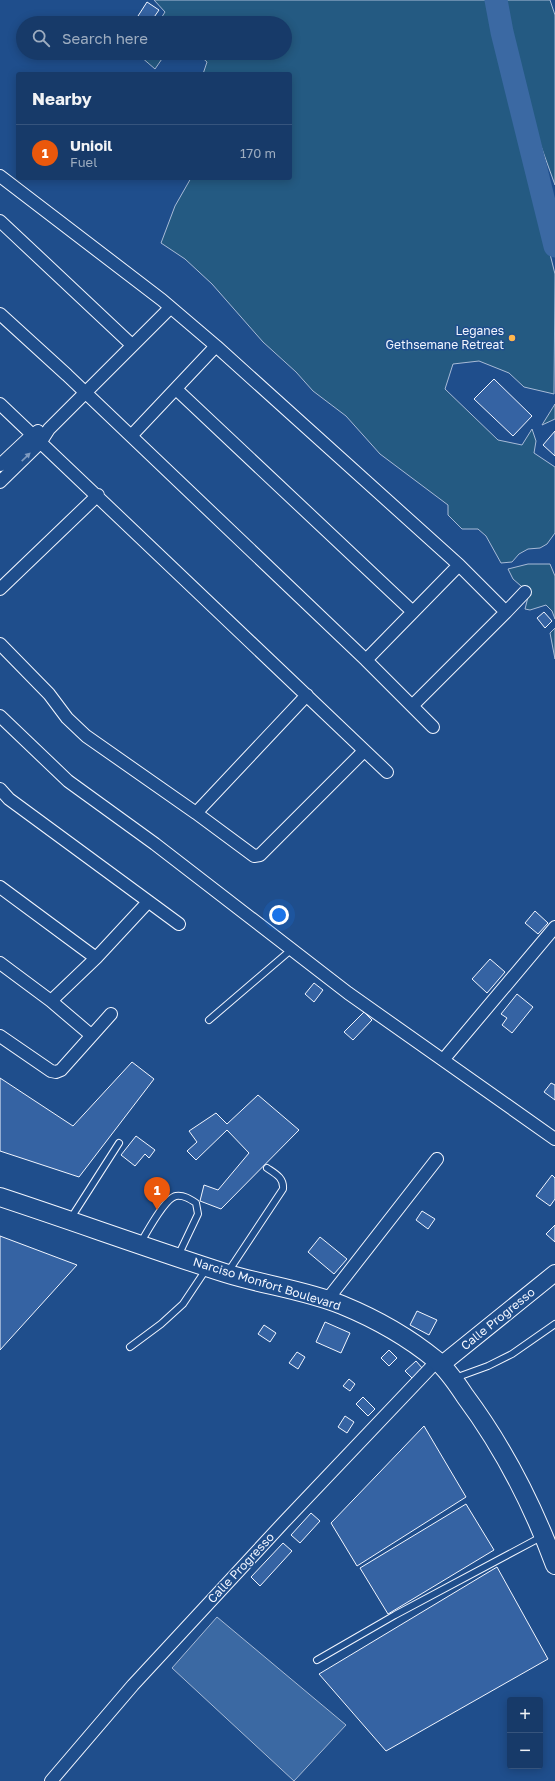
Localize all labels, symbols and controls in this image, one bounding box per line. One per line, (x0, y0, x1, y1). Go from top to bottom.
search box (16, 16, 292, 60)
icon: search (30, 27, 52, 49)
text: Search here (62, 29, 148, 47)
text: Nearby (32, 88, 92, 109)
text: Unioil (70, 136, 112, 154)
text: 1 (42, 145, 48, 161)
text: 170 m (240, 145, 276, 161)
text: Fuel (70, 154, 97, 170)
place label: Leganes Gethsemane Retreat (386, 323, 504, 352)
marker: Leganes Gethsemane Retreat (507, 333, 517, 343)
one-way arrow (21, 452, 31, 462)
your location (269, 905, 289, 925)
pin: 1 (144, 1177, 170, 1210)
street label: Narciso Monfort Boulevard (191, 1254, 343, 1313)
street label: Calle Progresso (458, 1284, 538, 1353)
street label: Calle Progresso (204, 1529, 277, 1606)
map controls (507, 1697, 543, 1769)
button: + (507, 1697, 543, 1733)
button: − (507, 1733, 543, 1769)

